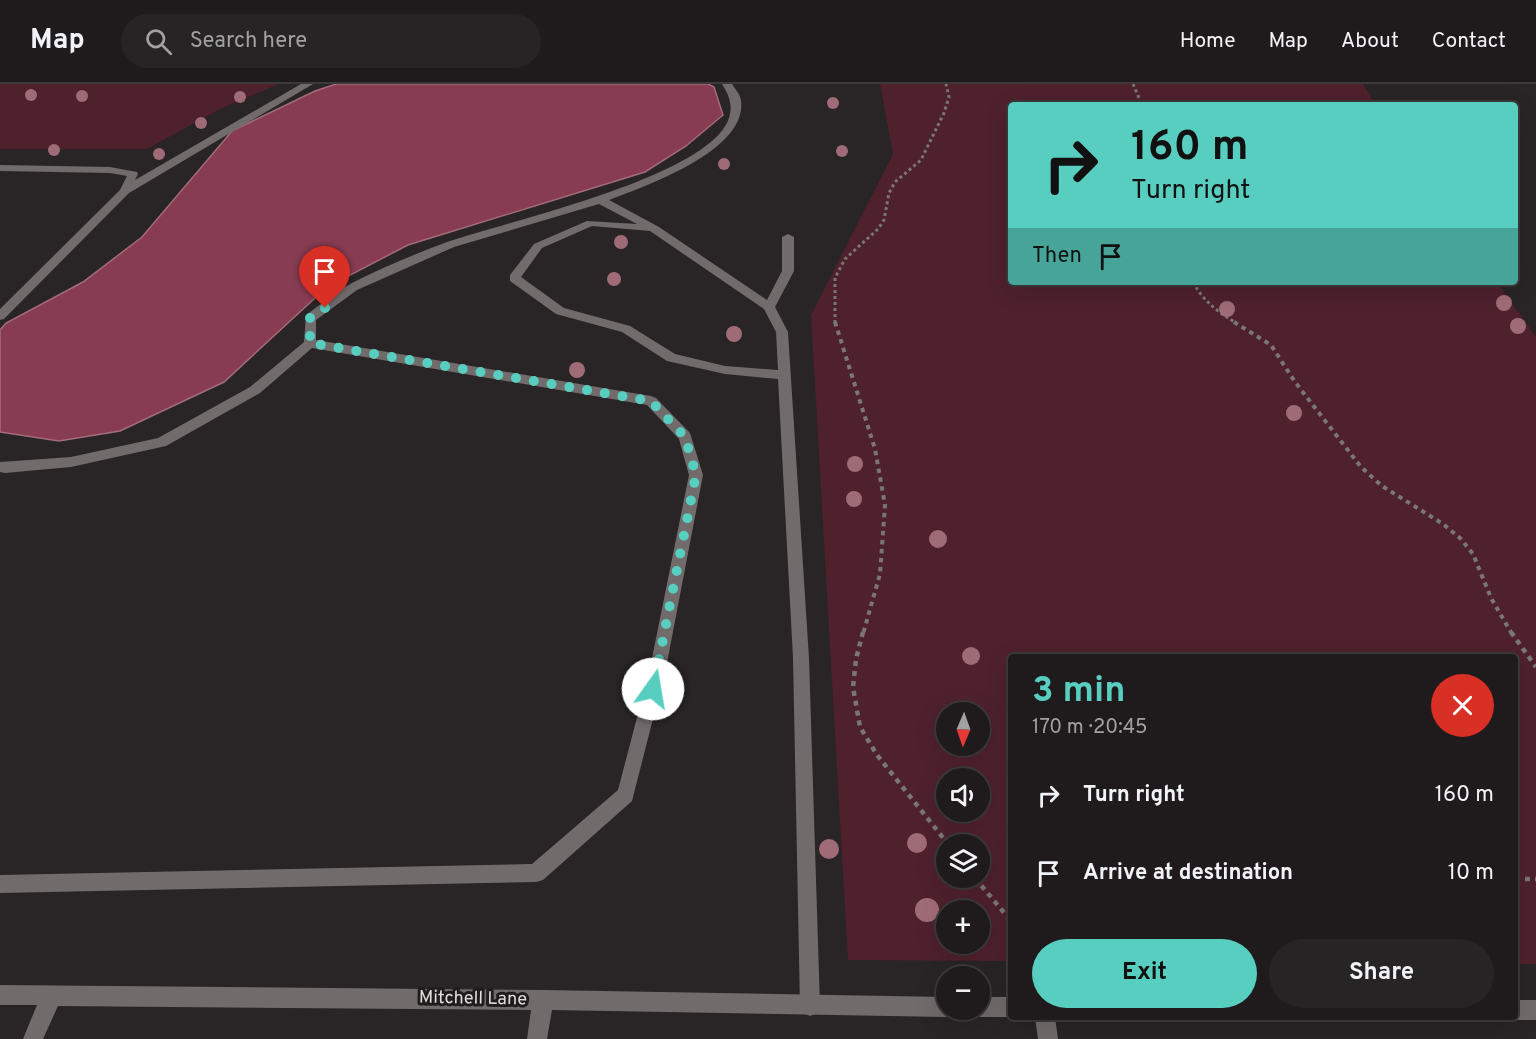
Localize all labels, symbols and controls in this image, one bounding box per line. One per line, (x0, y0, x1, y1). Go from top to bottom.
search box (121, 14, 541, 68)
text: Map (30, 23, 85, 59)
icon: search (142, 25, 175, 58)
text: Search here (190, 28, 307, 55)
text: Home (1180, 28, 1236, 55)
text: Map (1269, 28, 1308, 55)
text: About (1341, 28, 1399, 55)
text: Contact (1432, 28, 1506, 55)
text: 160 m (1131, 122, 1249, 175)
icon: right (1032, 126, 1110, 204)
text: Turn right (1131, 174, 1250, 208)
icon: arrive (1094, 240, 1127, 273)
text: Then (1032, 243, 1082, 270)
pin (299, 246, 350, 308)
icon: arrive (308, 255, 341, 288)
position arrow (621, 657, 685, 721)
text: 3 min (1032, 669, 1126, 715)
button: close (1431, 674, 1494, 737)
north arrow (936, 702, 990, 756)
map controls (936, 702, 990, 1020)
text: 170 m · 20:45 (1032, 715, 1148, 741)
button: sound (936, 768, 990, 822)
icon: right (1032, 779, 1065, 812)
text: Turn right (1083, 782, 1185, 809)
text: 160 m (1435, 782, 1494, 809)
button: layers (936, 834, 990, 888)
icon: arrive (1032, 857, 1065, 890)
text: Arrive at destination (1083, 860, 1293, 887)
text: 10 m (1448, 860, 1494, 887)
button: + (936, 900, 990, 954)
button: Exit (1032, 939, 1257, 1008)
button: Share (1269, 939, 1494, 1008)
button: − (936, 966, 990, 1020)
street label: Mitchell Lane (419, 987, 527, 1011)

